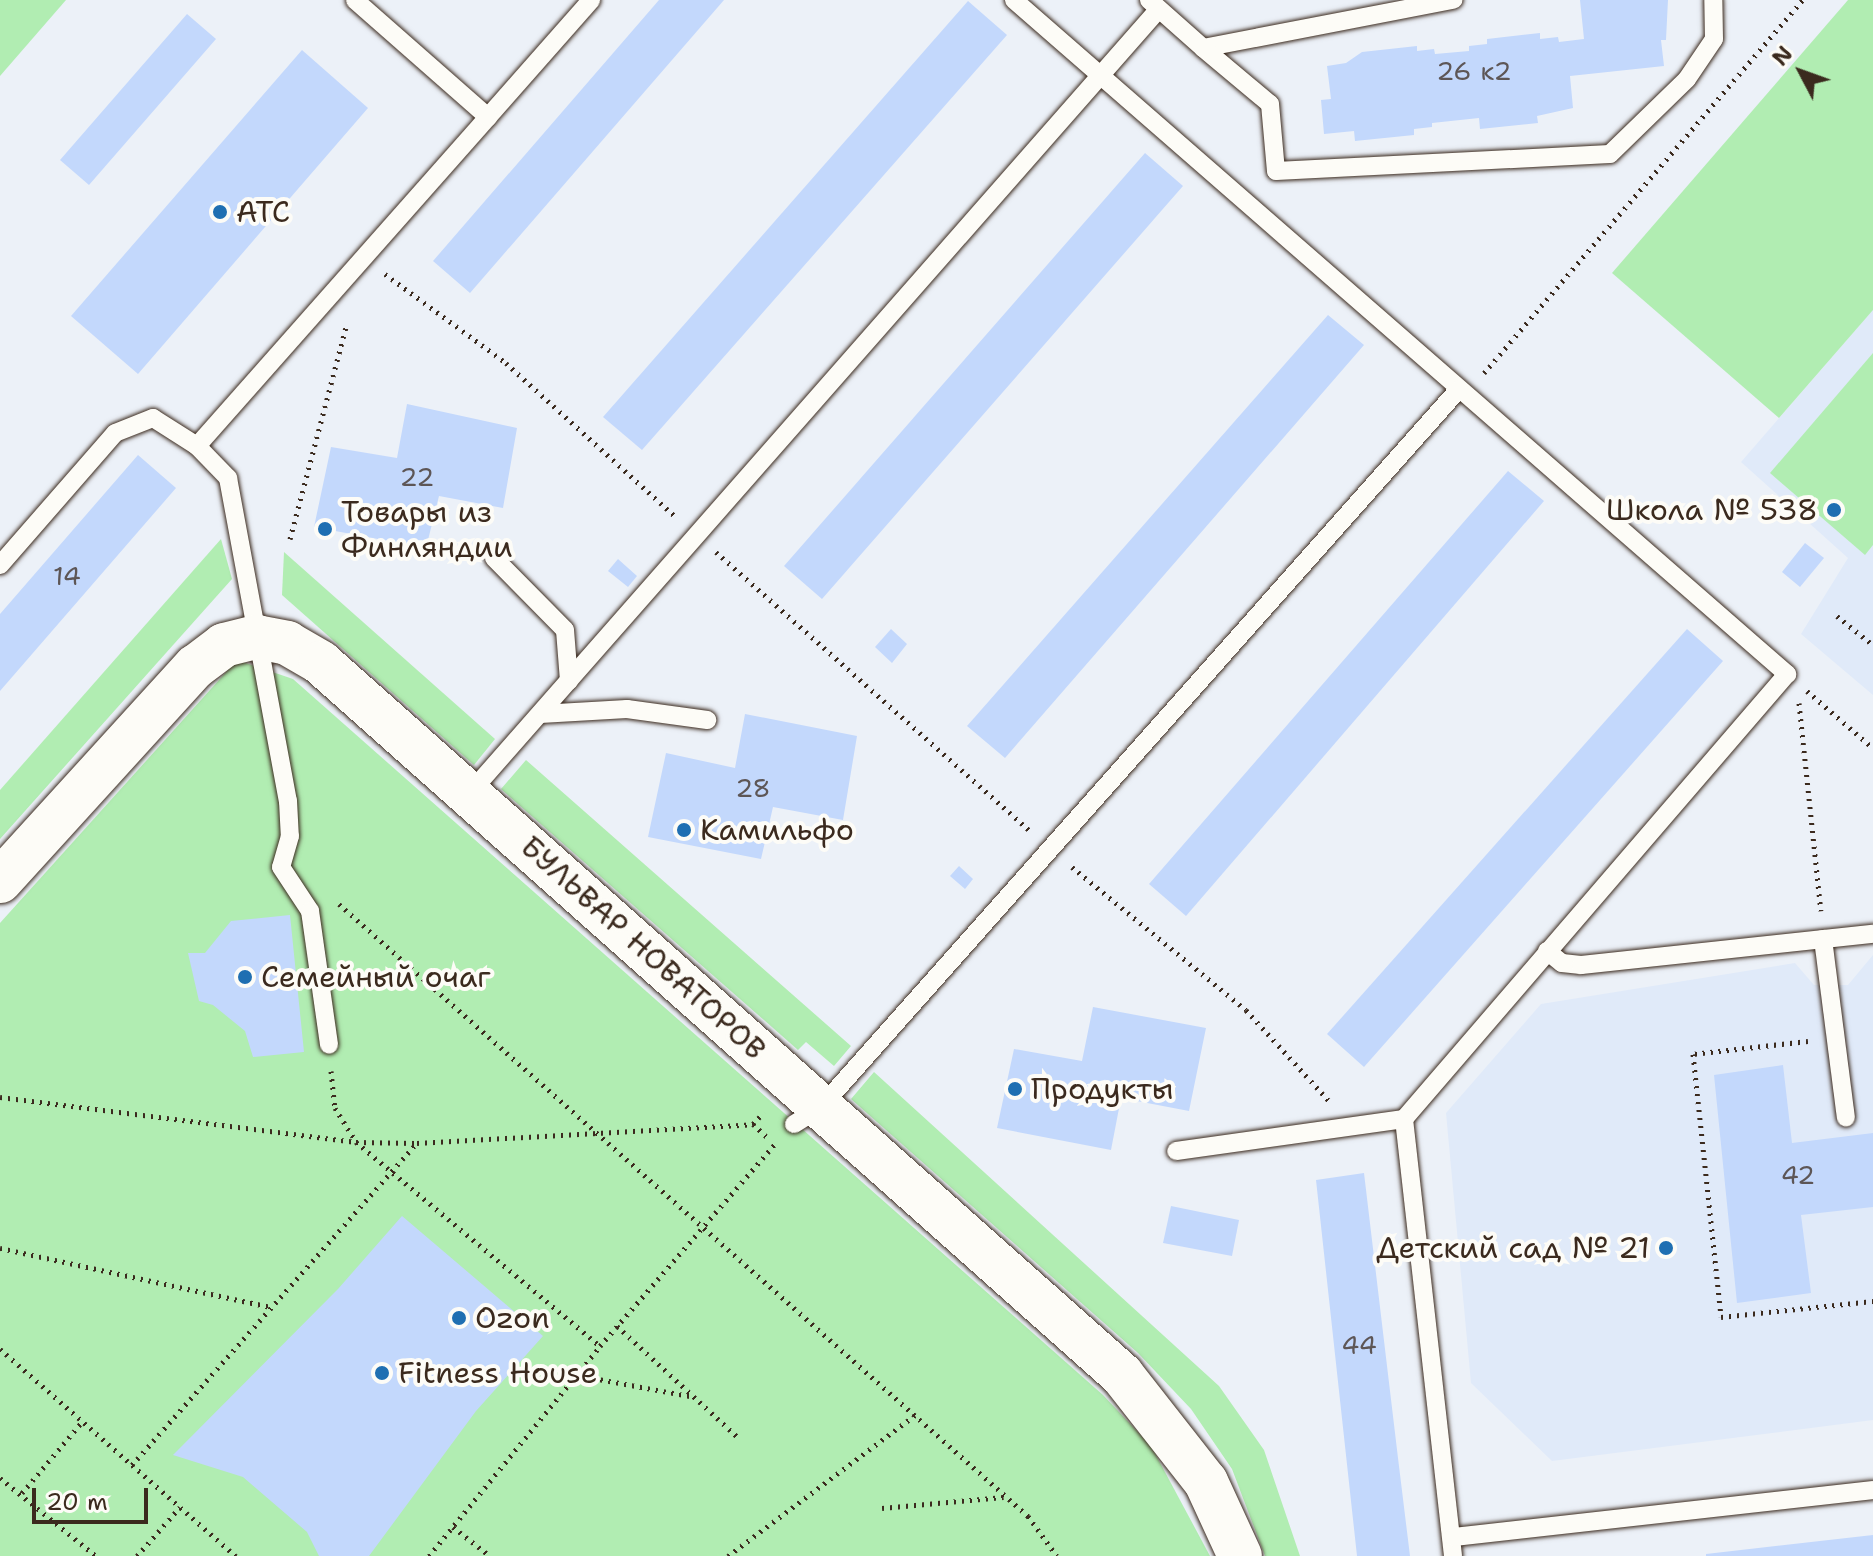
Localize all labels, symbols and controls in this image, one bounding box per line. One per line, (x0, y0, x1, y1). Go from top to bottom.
north arrow (1761, 32, 1841, 112)
text: N (1766, 40, 1799, 72)
house number: 26 к2 (1436, 55, 1512, 87)
place label: АТС (236, 194, 290, 230)
marker: АТС (211, 203, 229, 221)
house number: 22 (399, 461, 435, 493)
place label: Школа № 538 (1606, 492, 1818, 528)
place label: Товары из Финляндии (341, 494, 513, 564)
marker: Школа № 538 (1825, 501, 1843, 519)
marker: Товары из Финляндии (316, 520, 334, 538)
house number: 14 (53, 560, 81, 592)
house number: 28 (735, 772, 771, 804)
place label: Камильфо (700, 812, 854, 848)
marker: Камильфо (675, 821, 693, 839)
street label: БУЛЬВАР НОВАТОРОВ (513, 828, 773, 1068)
place label: Семейный очаг (261, 959, 491, 995)
marker: Семейный очаг (236, 968, 254, 986)
place label: Продукты (1031, 1071, 1174, 1107)
marker: Продукты (1006, 1080, 1024, 1098)
house number: 42 (1781, 1159, 1815, 1191)
place label: Детский сад № 21 (1376, 1230, 1650, 1266)
marker: Детский сад № 21 (1657, 1239, 1675, 1257)
place label: Ozon (475, 1300, 550, 1336)
marker: Ozon (450, 1309, 468, 1327)
house number: 44 (1341, 1329, 1377, 1361)
place label: Fitness House (398, 1355, 597, 1391)
marker: Fitness House (373, 1364, 391, 1382)
scale bar (36, 1472, 152, 1522)
text: 20 m (46, 1486, 108, 1518)

